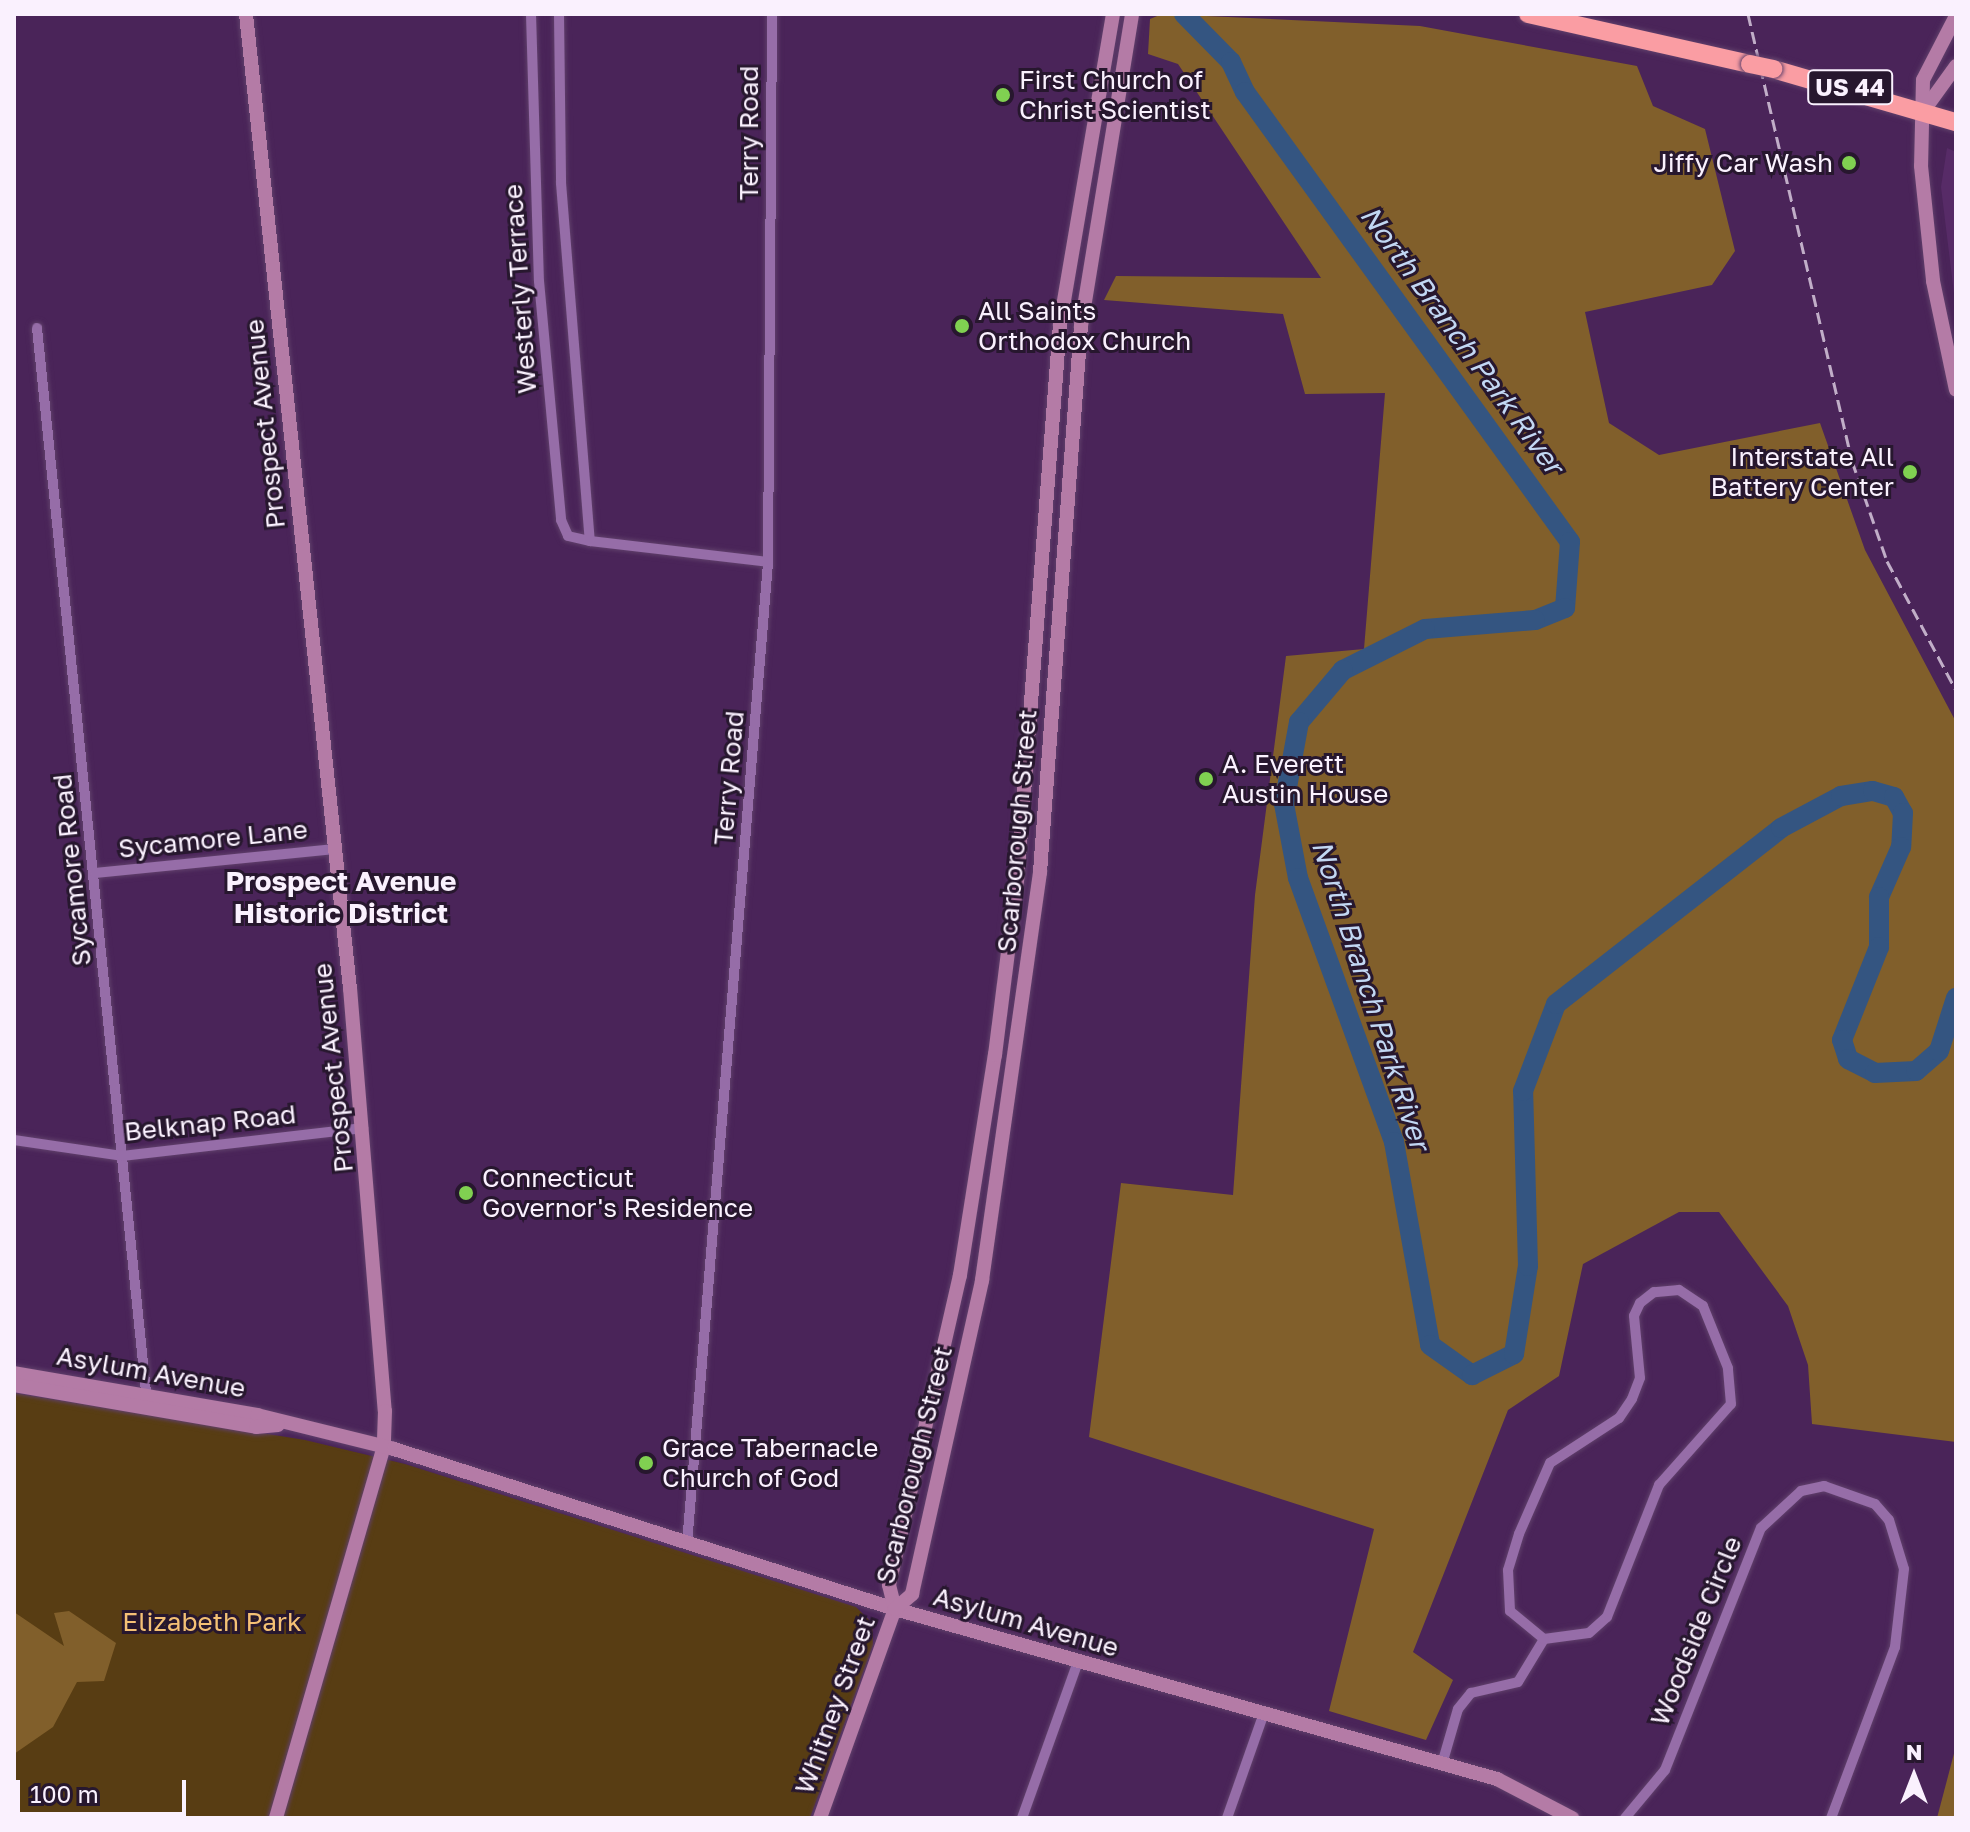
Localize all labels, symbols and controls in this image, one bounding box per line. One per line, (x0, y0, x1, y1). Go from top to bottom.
place label: First Church of Christ Scientist (1019, 64, 1211, 126)
street label: Terry Road (733, 66, 765, 200)
road number: US 44 (1806, 67, 1894, 107)
marker: First Church of Christ Scientist (994, 86, 1012, 104)
place label: Jiffy Car Wash (1653, 147, 1833, 179)
marker: Jiffy Car Wash (1840, 154, 1858, 172)
street label: Westerly Terrace (497, 183, 543, 395)
water label: North Branch Park River (1353, 199, 1571, 481)
place label: All Saints Orthodox Church (978, 295, 1191, 356)
marker: All Saints Orthodox Church (953, 317, 971, 335)
street label: Prospect Avenue (238, 318, 292, 530)
place label: Interstate All Battery Center (1710, 441, 1894, 502)
marker: Interstate All Battery Center (1901, 463, 1919, 481)
street label: Scarborough Street (991, 708, 1043, 954)
street label: Terry Road (708, 710, 750, 846)
place label: A. Everett Austin House (1222, 748, 1388, 810)
marker: A. Everett Austin House (1197, 770, 1215, 788)
street label: Sycamore Road (46, 772, 98, 968)
street label: Sycamore Lane (117, 814, 309, 864)
water label: North Branch Park River (1305, 836, 1437, 1154)
district label: Prospect Avenue Historic District (225, 864, 457, 930)
street label: Prospect Avenue (306, 962, 360, 1174)
street label: Belknap Road (123, 1098, 297, 1148)
place label: Connecticut Governor's Residence (482, 1162, 753, 1224)
marker: Connecticut Governor's Residence (457, 1184, 475, 1202)
street label: Asylum Avenue (54, 1340, 248, 1404)
street label: Scarborough Street (869, 1343, 959, 1587)
place label: Grace Tabernacle Church of God (662, 1432, 878, 1494)
marker: Grace Tabernacle Church of God (637, 1454, 655, 1472)
street label: Woodside Circle (1644, 1532, 1748, 1730)
street label: Asylum Avenue (930, 1581, 1122, 1663)
park label: Elizabeth Park (122, 1606, 302, 1638)
street label: Whitney Street (788, 1612, 882, 1798)
north arrow (1874, 1736, 1954, 1816)
text: N (1906, 1738, 1922, 1765)
scale bar (20, 1764, 190, 1814)
text: 100 m (30, 1779, 99, 1808)

